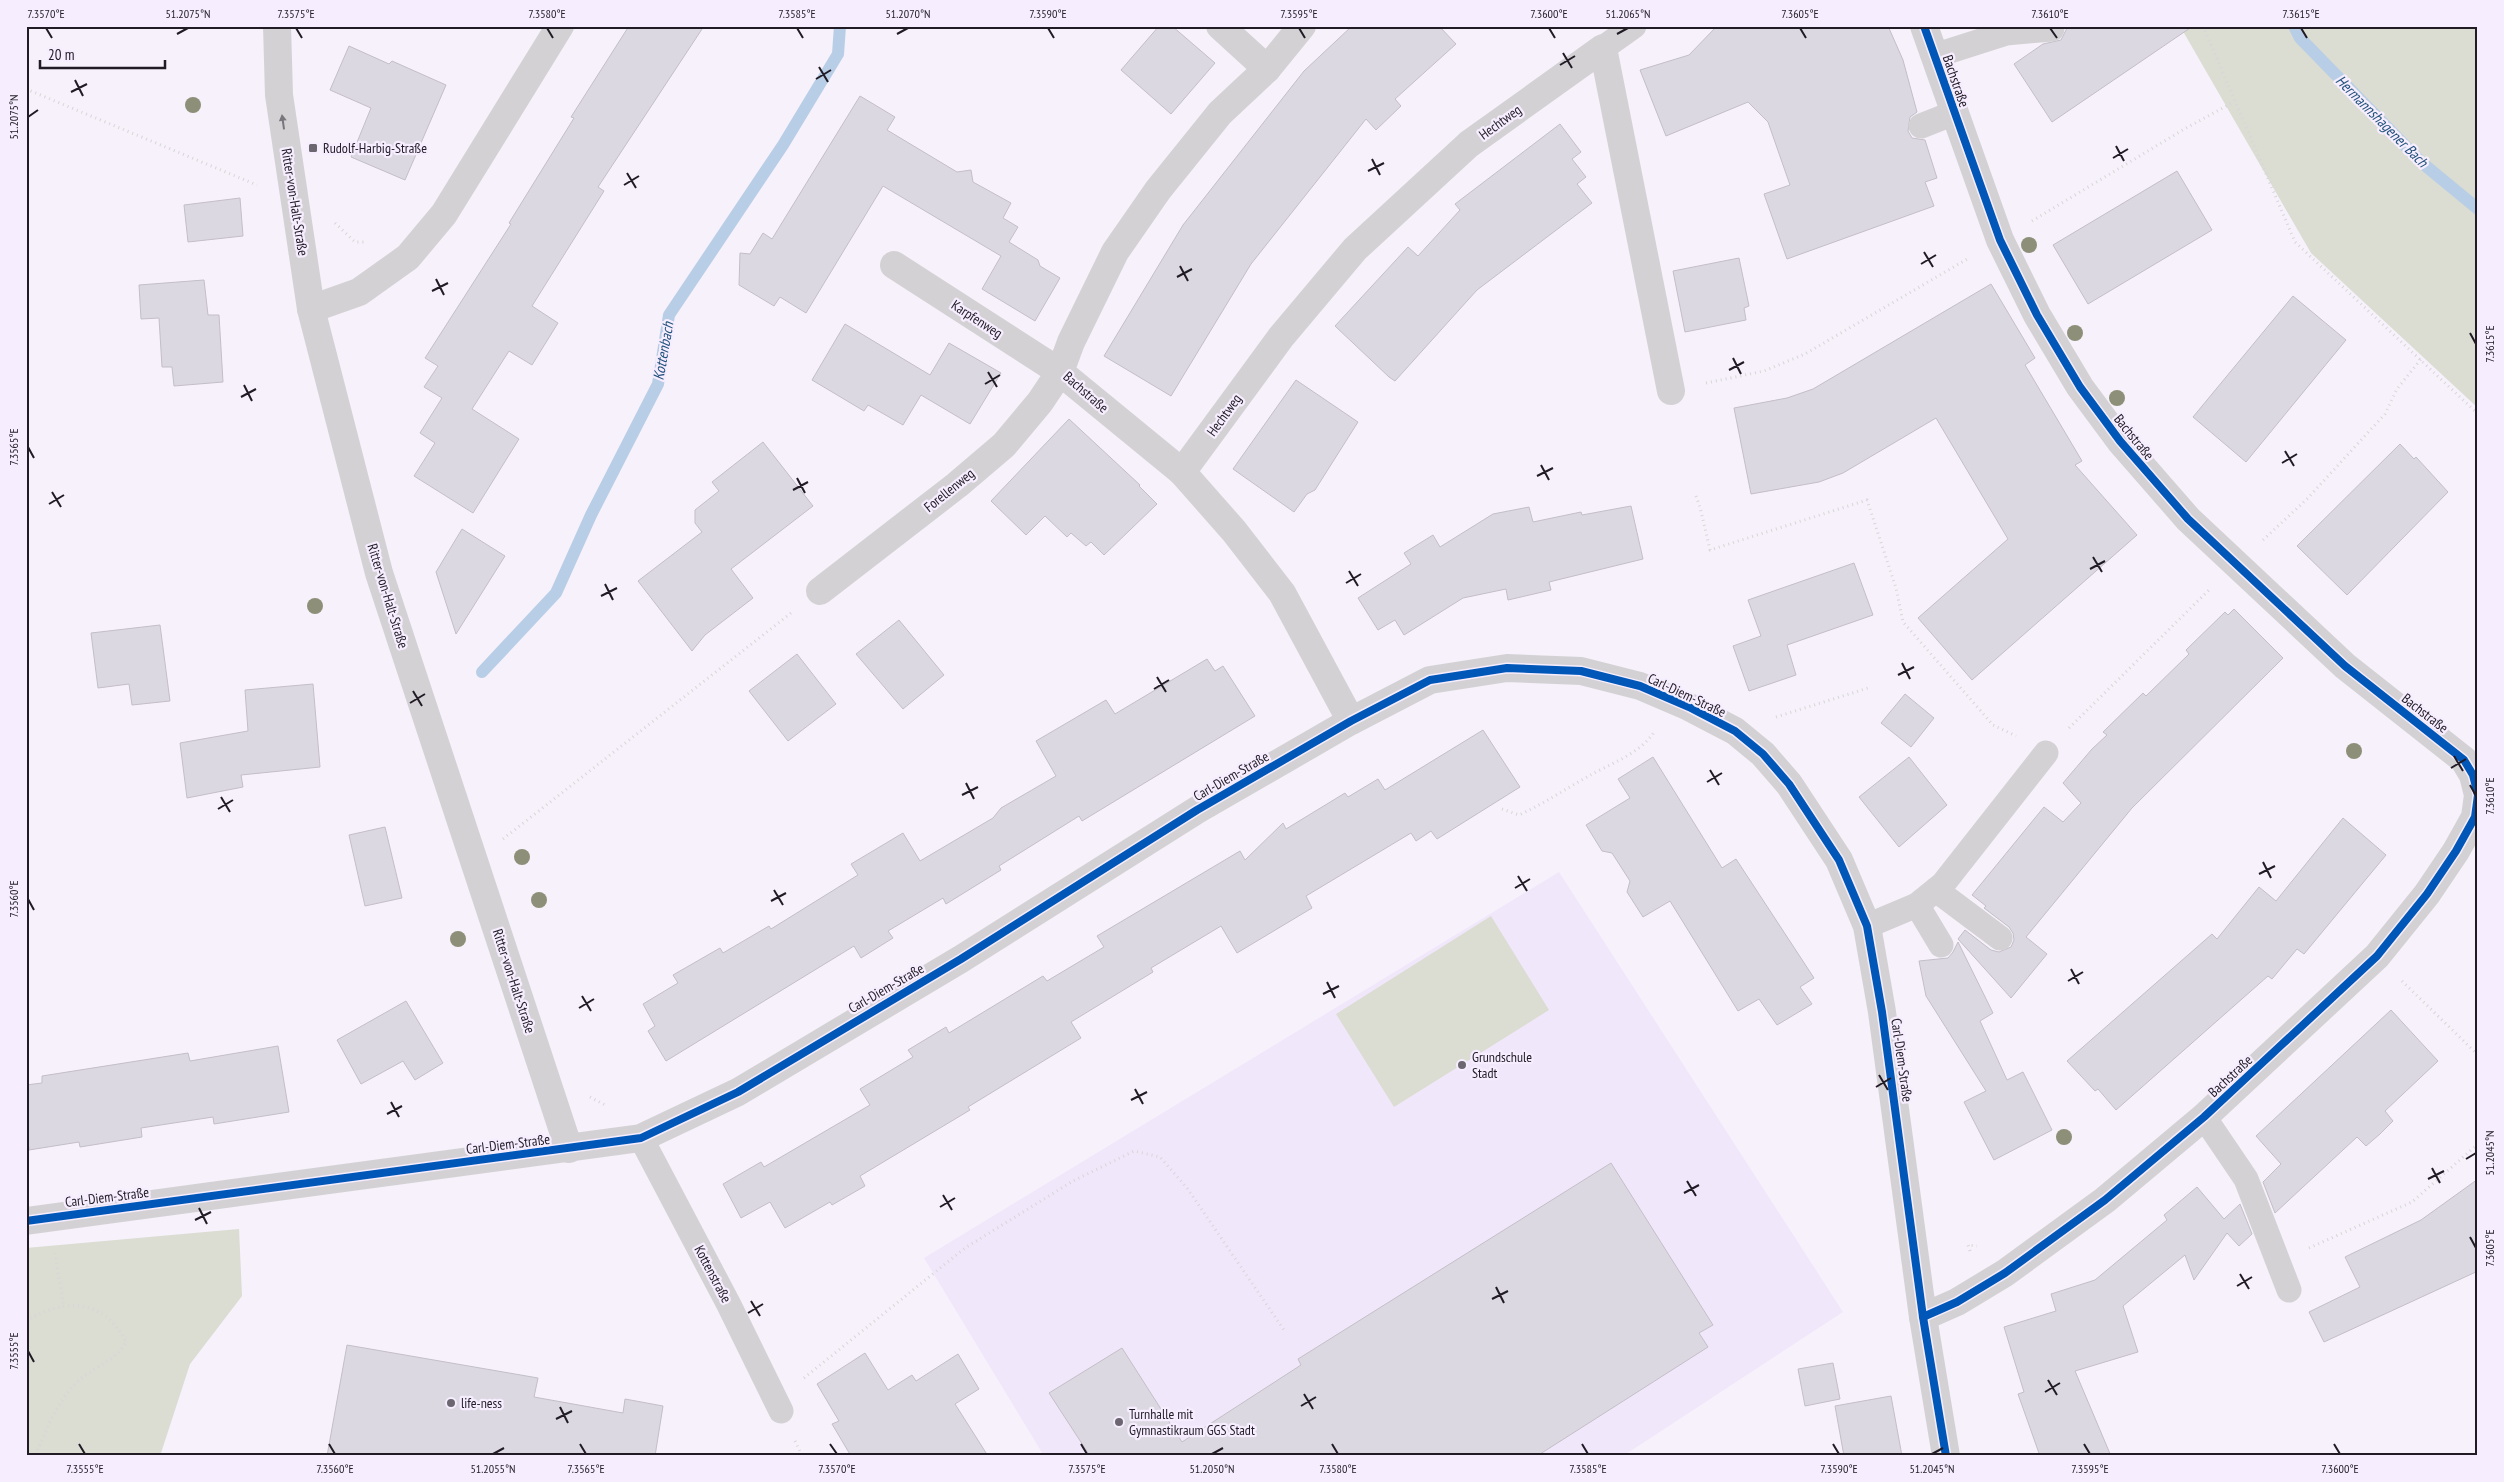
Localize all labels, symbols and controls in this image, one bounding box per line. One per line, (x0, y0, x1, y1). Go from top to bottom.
text: 7.3570°E (27, 6, 65, 21)
text: 51.2075°N (165, 6, 211, 21)
text: 7.3575°E (277, 6, 315, 21)
text: 7.3580°E (528, 6, 566, 21)
text: 7.3585°E (778, 6, 816, 21)
text: 51.2070°N (885, 6, 931, 21)
text: 7.3590°E (1029, 6, 1067, 21)
text: 7.3595°E (1280, 6, 1318, 21)
text: 7.3600°E (1530, 6, 1568, 21)
text: 51.2065°N (1605, 6, 1651, 21)
text: 7.3605°E (1781, 6, 1819, 21)
text: 7.3610°E (2031, 6, 2069, 21)
text: 7.3615°E (2282, 6, 2320, 21)
scale bar (40, 38, 165, 70)
text: 20 m (48, 45, 74, 64)
street label: Bachstraße (1939, 53, 1973, 110)
water label: Hermannshagener Bach (2332, 71, 2433, 172)
text: 51.2075°N (6, 94, 21, 140)
street label: Hechtweg (1475, 101, 1525, 143)
one-way arrow (278, 114, 286, 130)
place label: Rudolf-Harbig-Straße (323, 139, 427, 157)
marker: Rudolf-Harbig-Straße (307, 142, 319, 154)
street label: Ritter-von-Halt-Straße (278, 147, 312, 257)
street label: Karpfenweg (948, 296, 1006, 342)
water label: Kottenbach (649, 319, 678, 382)
text: 7.3615°E (2482, 325, 2497, 363)
street label: Bachstraße (1060, 367, 1112, 417)
street label: Hechtweg (1203, 390, 1245, 440)
street label: Bachstraße (2110, 410, 2158, 464)
text: 7.3565°E (6, 428, 21, 466)
street label: Forellenweg (920, 464, 978, 516)
street label: Ritter-von-Halt-Straße (364, 541, 413, 651)
street label: Carl-Diem-Straße (1645, 669, 1729, 721)
street label: Bachstraße (2398, 689, 2452, 737)
street label: Carl-Diem-Straße (1190, 747, 1272, 805)
text: 7.3610°E (2482, 777, 2497, 815)
text: 7.3560°E (6, 880, 21, 918)
street label: Ritter-von-Halt-Straße (489, 927, 539, 1036)
street label: Carl-Diem-Straße (845, 959, 927, 1017)
street label: Carl-Diem-Straße (1887, 1017, 1917, 1103)
place label: Grundschule Stadt (1472, 1048, 1532, 1082)
street label: Bachstraße (2204, 1051, 2256, 1101)
marker: Grundschule Stadt (1456, 1059, 1468, 1071)
street label: Carl-Diem-Straße (465, 1130, 551, 1158)
text: 51.2045°N (2482, 1130, 2497, 1176)
street label: Carl-Diem-Straße (64, 1183, 150, 1211)
text: 7.3605°E (2482, 1229, 2497, 1267)
street label: Kottenstraße (690, 1242, 736, 1306)
text: 7.3555°E (6, 1332, 21, 1370)
place label: life-ness (461, 1394, 502, 1412)
marker: life-ness (445, 1397, 457, 1409)
place label: Turnhalle mit Gymnastikraum GGS Stadt (1129, 1405, 1255, 1439)
marker: Turnhalle mit Gymnastikraum GGS Stadt (1113, 1416, 1125, 1428)
text: 7.3555°E (66, 1461, 104, 1476)
text: 7.3560°E (316, 1461, 354, 1476)
text: 51.2055°N (470, 1461, 516, 1476)
text: 7.3565°E (567, 1461, 605, 1476)
text: 7.3570°E (818, 1461, 856, 1476)
text: 7.3575°E (1068, 1461, 1106, 1476)
text: 51.2050°N (1189, 1461, 1235, 1476)
text: 7.3580°E (1319, 1461, 1357, 1476)
text: 7.3585°E (1569, 1461, 1607, 1476)
text: 7.3590°E (1820, 1461, 1858, 1476)
text: 51.2045°N (1909, 1461, 1955, 1476)
text: 7.3595°E (2071, 1461, 2109, 1476)
text: 7.3600°E (2321, 1461, 2359, 1476)

